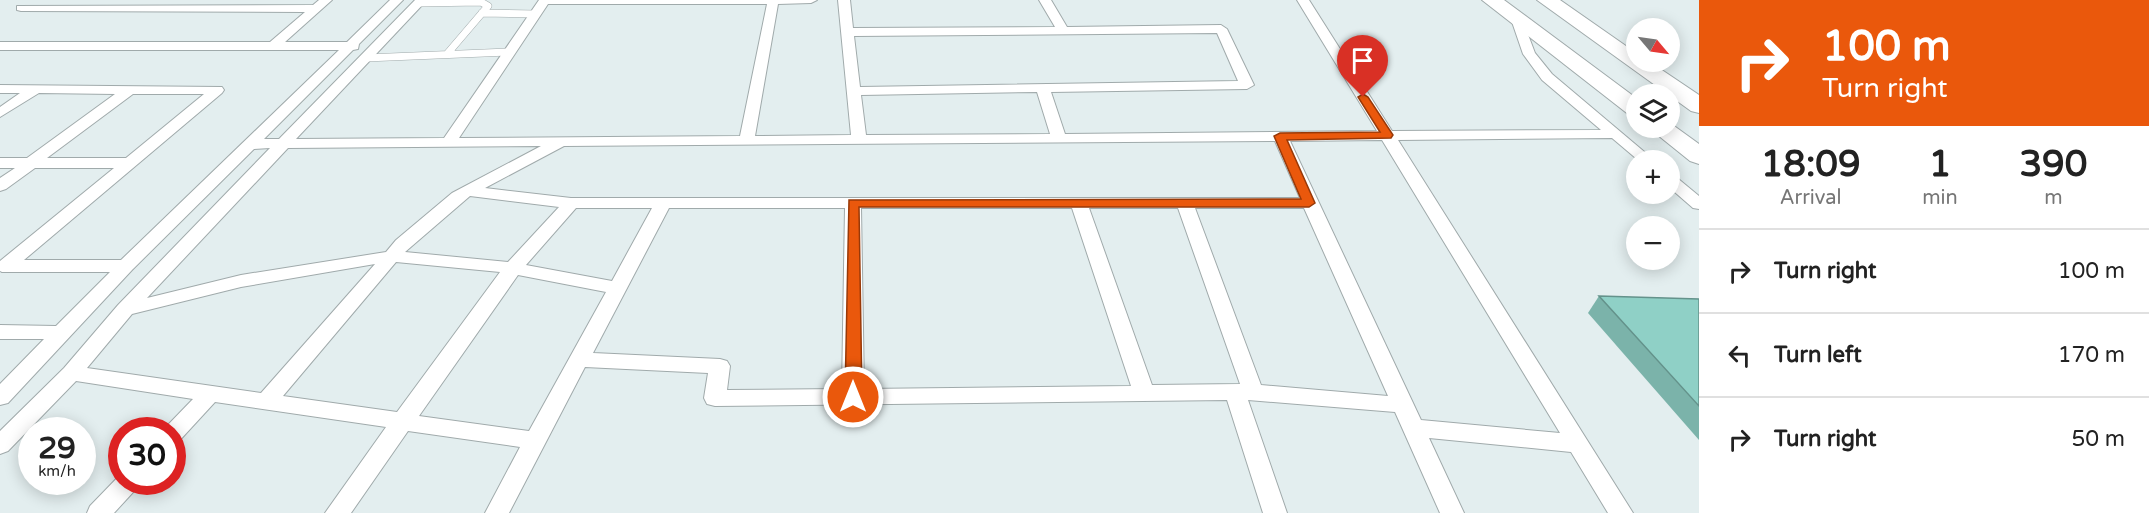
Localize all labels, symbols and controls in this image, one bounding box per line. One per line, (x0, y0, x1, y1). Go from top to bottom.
north arrow (1626, 18, 1680, 72)
map controls (1626, 18, 1680, 270)
text: 100 m (1822, 21, 1951, 72)
icon: right (1723, 24, 1801, 102)
pin (1337, 35, 1388, 97)
icon: arrive (1346, 44, 1379, 77)
text: Turn right (1822, 72, 1948, 105)
button: layers (1626, 84, 1680, 138)
text: 18:09 (1761, 143, 1861, 186)
text: 1 (1929, 143, 1951, 186)
text: 390 (2019, 143, 2087, 186)
button: + (1626, 150, 1680, 204)
text: Arrival (1780, 186, 1842, 210)
text: min (1922, 186, 1958, 210)
text: m (2044, 186, 2063, 210)
button: − (1626, 216, 1680, 270)
icon: right (1723, 255, 1756, 288)
text: Turn right (1774, 258, 1876, 284)
text: 100 m (2058, 258, 2125, 284)
icon: left (1723, 339, 1756, 372)
text: Turn left (1774, 342, 1862, 368)
text: 170 m (2058, 342, 2125, 368)
position arrow (821, 365, 885, 429)
speed limit sign: 30 (108, 417, 186, 495)
icon: right (1723, 423, 1756, 456)
text: Turn right (1774, 426, 1876, 452)
text: 50 m (2071, 426, 2125, 452)
text: 29 (38, 430, 76, 467)
text: km/h (38, 462, 76, 480)

